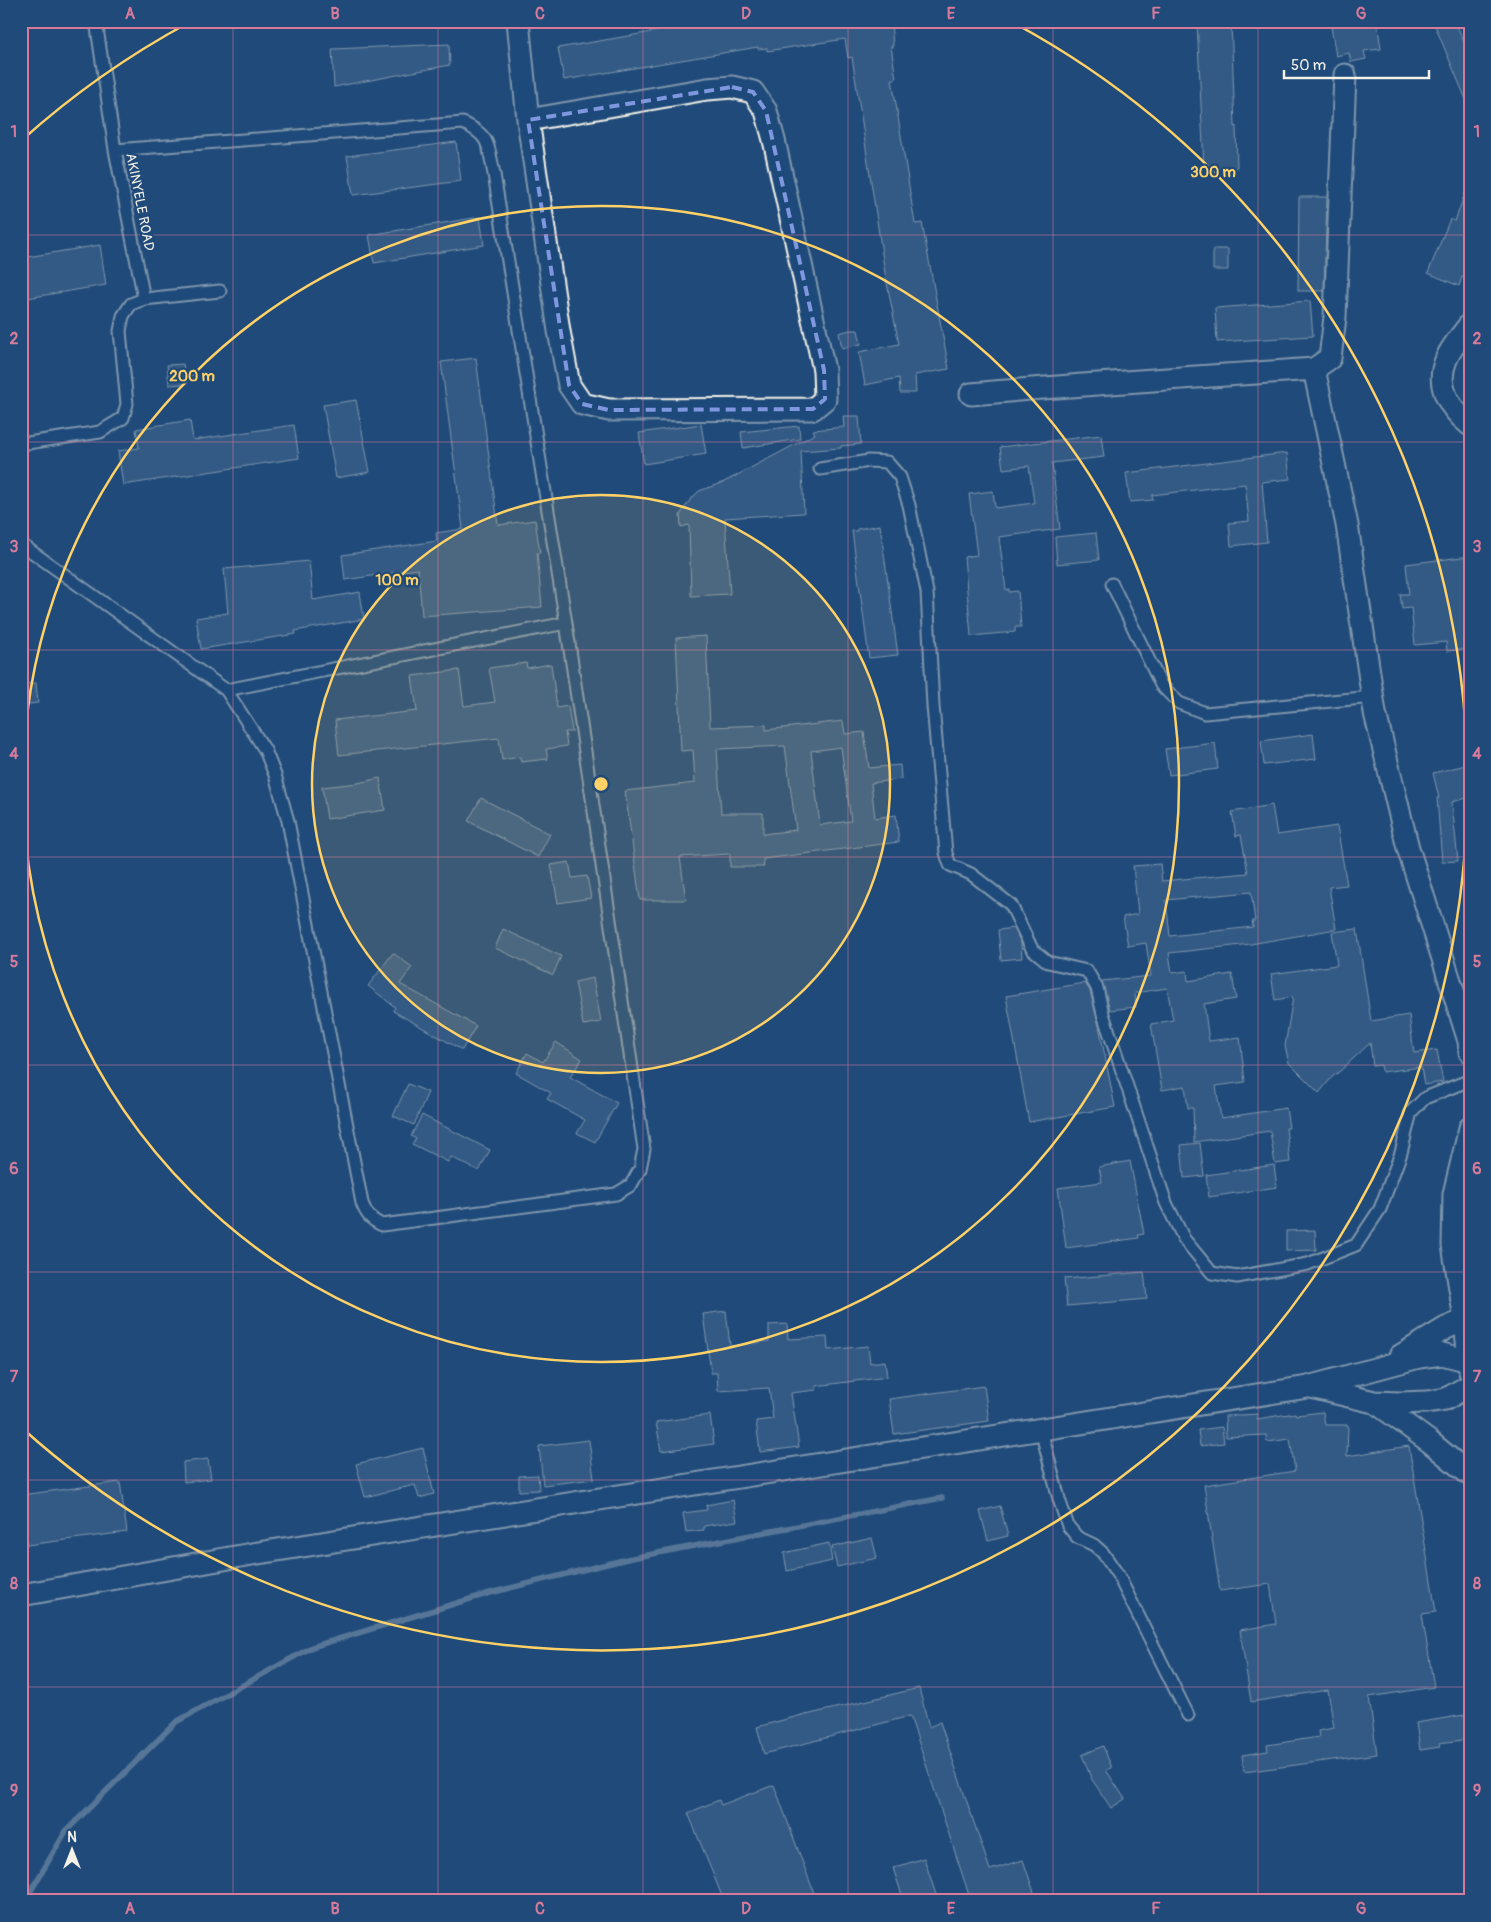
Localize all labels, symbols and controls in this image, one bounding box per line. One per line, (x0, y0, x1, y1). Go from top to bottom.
text: A (125, 4, 136, 24)
text: B (330, 4, 340, 24)
text: C (535, 4, 545, 24)
text: D (741, 4, 751, 24)
text: E (947, 4, 956, 24)
text: F (1151, 4, 1161, 24)
text: G (1356, 4, 1367, 24)
scale bar (1284, 48, 1428, 80)
text: 50 m (1291, 56, 1326, 75)
text: 1 (11, 122, 17, 142)
text: 1 (1474, 122, 1480, 142)
street label: AKINYELE ROAD (122, 152, 158, 253)
text: 300 m (1190, 163, 1236, 182)
text: 2 (10, 329, 19, 349)
text: 2 (1473, 329, 1482, 349)
text: 200 m (169, 367, 215, 386)
text: 3 (10, 537, 19, 557)
text: 3 (1473, 537, 1482, 557)
text: 100 m (376, 571, 418, 590)
text: 4 (9, 744, 19, 764)
text: 4 (1472, 744, 1482, 764)
centre of rings (592, 775, 610, 793)
text: 5 (10, 952, 19, 972)
text: 5 (1473, 952, 1482, 972)
text: 6 (9, 1159, 19, 1179)
text: 6 (1472, 1159, 1482, 1179)
text: 7 (10, 1367, 19, 1387)
text: 7 (1473, 1367, 1482, 1387)
text: 8 (10, 1574, 18, 1594)
text: 8 (1473, 1574, 1481, 1594)
text: 9 (10, 1781, 18, 1801)
text: 9 (1473, 1781, 1481, 1801)
north arrow (48, 1824, 98, 1874)
text: N (67, 1829, 77, 1846)
text: A (125, 1899, 136, 1919)
text: B (330, 1899, 340, 1919)
text: C (535, 1899, 545, 1919)
text: D (741, 1899, 751, 1919)
text: E (947, 1899, 956, 1919)
text: F (1151, 1899, 1161, 1919)
text: G (1356, 1899, 1367, 1919)

